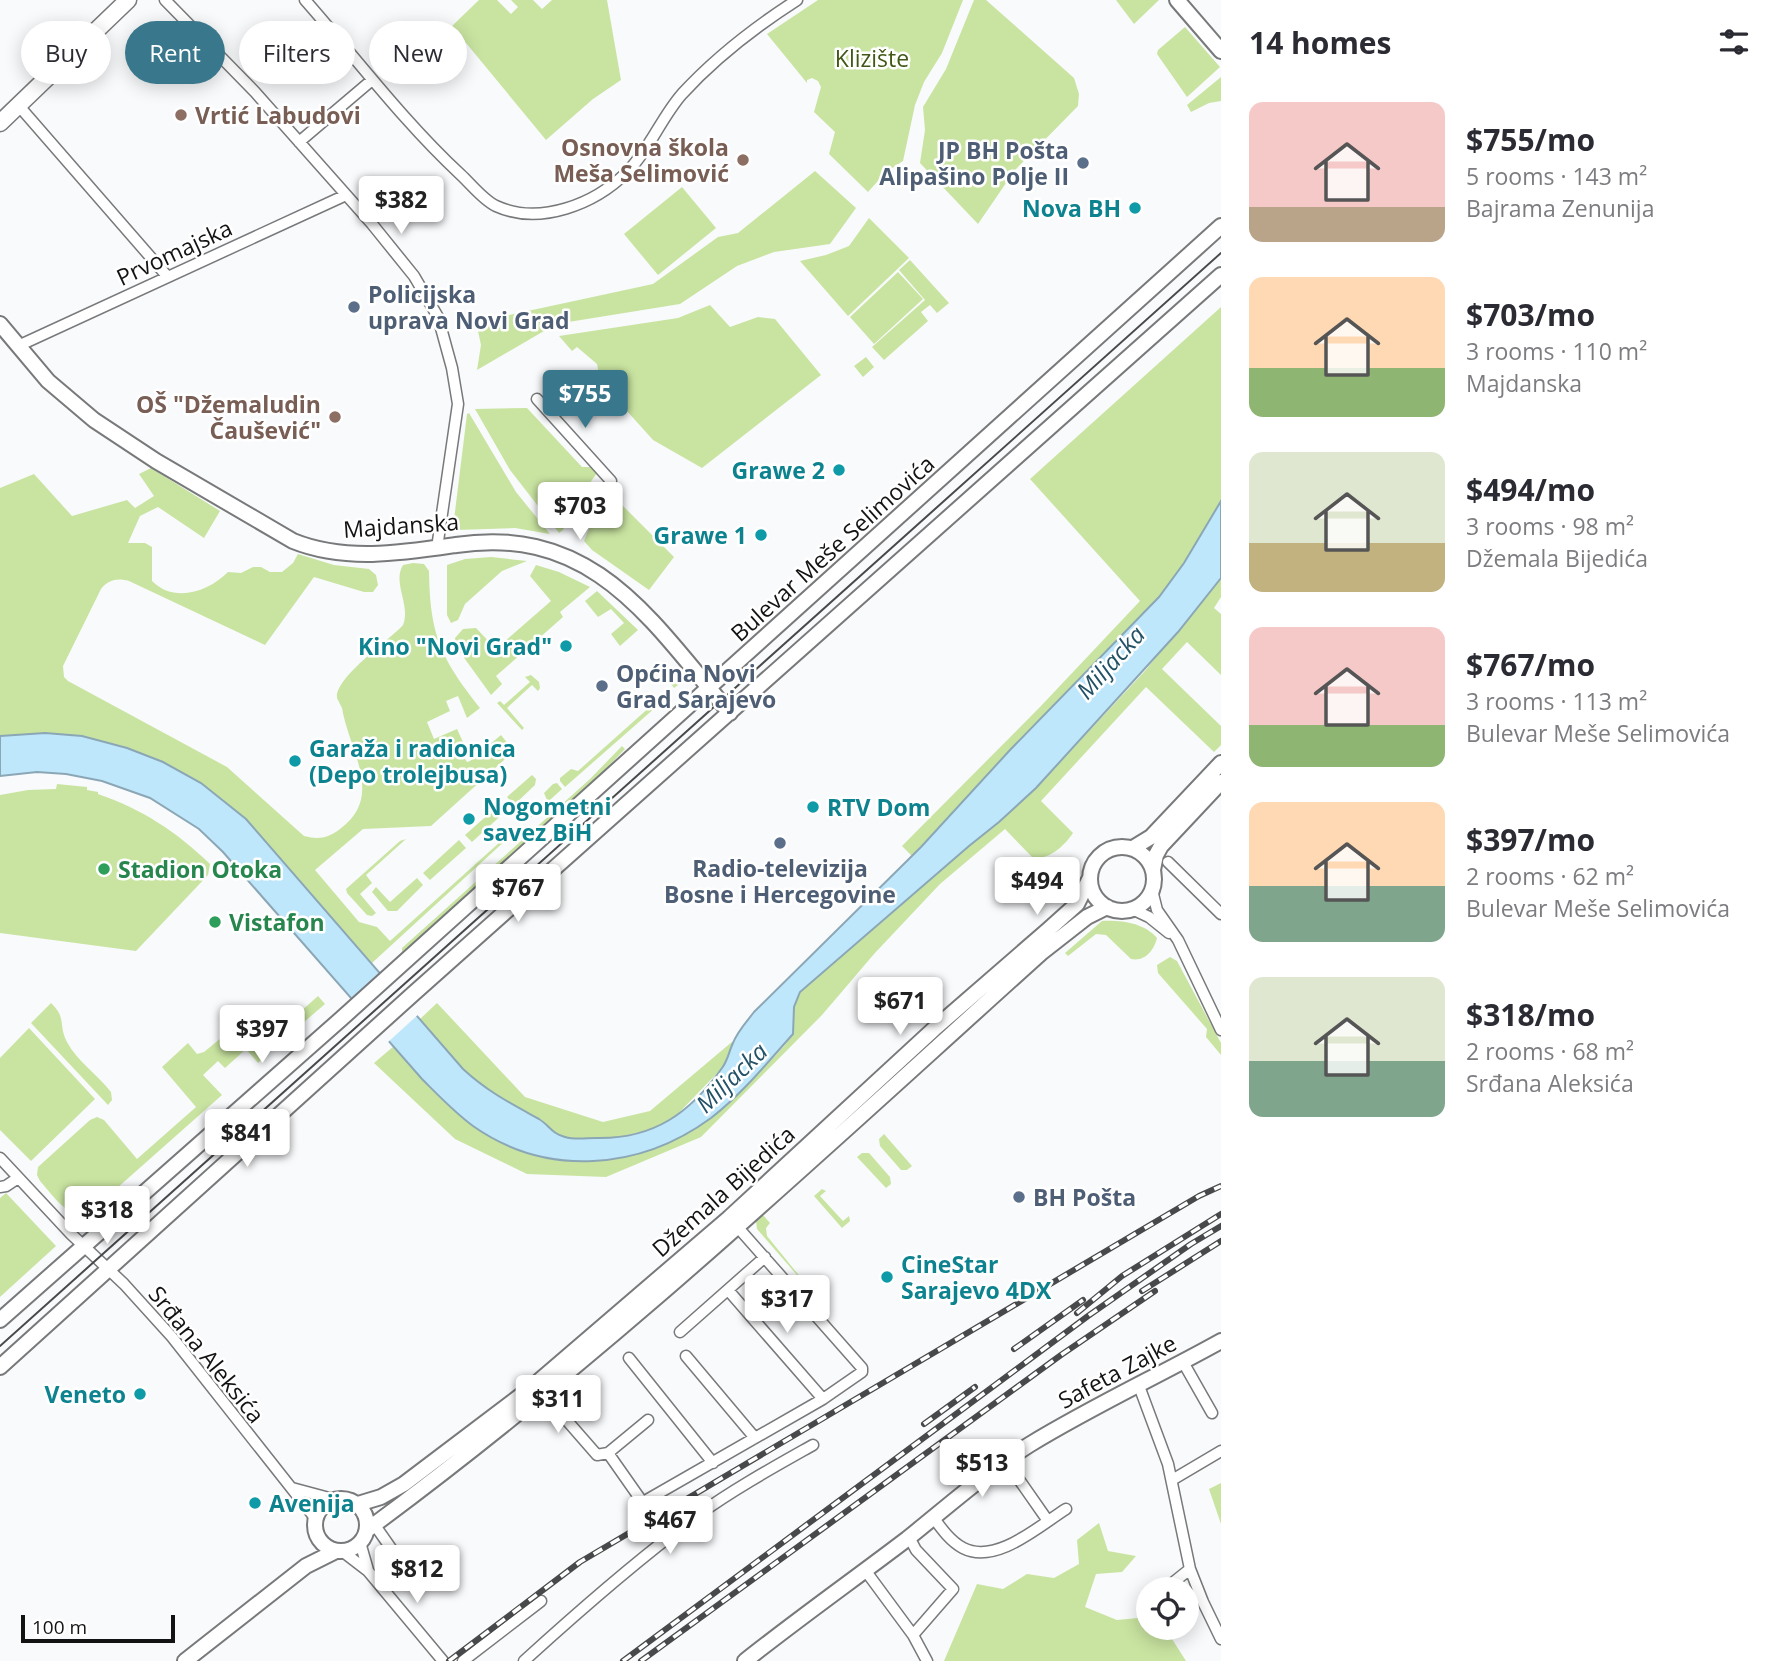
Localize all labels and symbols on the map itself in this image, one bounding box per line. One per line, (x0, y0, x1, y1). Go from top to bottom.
park label: Klizište (835, 42, 909, 74)
place label: Vrtić Labudovi (195, 99, 361, 131)
marker: Vrtić Labudovi (173, 107, 189, 123)
place label: Osnovna škola Meša Selimović (553, 131, 729, 189)
place label: JP BH Pošta Alipašino Polje II (879, 134, 1069, 192)
marker: Osnovna škola Meša Selimović (735, 152, 751, 168)
marker: JP BH Pošta Alipašino Polje II (1075, 155, 1091, 171)
pin: $382 (360, 176, 442, 236)
place label: Nova BH (1022, 192, 1121, 224)
marker: Nova BH (1127, 200, 1143, 216)
street label: Prvomajska (111, 211, 237, 293)
place label: Policijska uprava Novi Grad (368, 278, 570, 336)
marker: Policijska uprava Novi Grad (346, 299, 362, 315)
pin: $755 (544, 370, 626, 430)
place label: OŠ "Džemaludin Čaušević" (136, 388, 321, 446)
marker: OŠ "Džemaludin Čaušević" (327, 409, 343, 425)
street label: Bulevar Meše Selimovića (723, 448, 941, 648)
place label: Grawe 2 (732, 454, 825, 486)
marker: Grawe 2 (831, 462, 847, 478)
pin: $703 (539, 482, 621, 542)
street label: Majdanska (342, 505, 460, 545)
place label: Grawe 1 (654, 519, 747, 551)
marker: Grawe 1 (753, 527, 769, 543)
water label: Miljacka (1068, 618, 1152, 706)
place label: Kino "Novi Grad" (358, 630, 552, 662)
marker: Kino "Novi Grad" (558, 638, 574, 654)
place label: Općina Novi Grad Sarajevo (616, 657, 776, 715)
marker: Općina Novi Grad Sarajevo (594, 678, 610, 694)
place label: Garaža i radionica (Depo trolejbusa) (309, 732, 516, 790)
marker: Garaža i radionica (Depo trolejbusa) (287, 753, 303, 769)
place label: Nogometni savez BiH (483, 790, 611, 848)
place label: RTV Dom (827, 791, 930, 823)
marker: RTV Dom (805, 799, 821, 815)
marker: Nogometni savez BiH (461, 811, 477, 827)
marker: Radio-televizija Bosne i Hercegovine (772, 835, 788, 851)
place label: Radio-televizija Bosne i Hercegovine (664, 852, 896, 910)
place label: Stadion Otoka (118, 853, 282, 885)
pin: $494 (996, 858, 1078, 917)
marker: Stadion Otoka (96, 861, 112, 877)
pin: $767 (477, 864, 559, 924)
place label: Vistafon (229, 906, 325, 938)
marker: Vistafon (207, 914, 223, 930)
pin: $671 (859, 978, 941, 1037)
pin: $397 (221, 1006, 303, 1065)
water label: Miljacka (688, 1034, 774, 1119)
pin: $841 (206, 1110, 288, 1169)
street label: Džemala Bijedića (645, 1118, 801, 1264)
place label: BH Pošta (1033, 1181, 1136, 1213)
pin: $318 (66, 1186, 148, 1246)
marker: BH Pošta (1011, 1189, 1027, 1205)
place label: CineStar Sarajevo 4DX (901, 1248, 1052, 1306)
marker: CineStar Sarajevo 4DX (879, 1269, 895, 1285)
pin: $317 (746, 1276, 828, 1335)
street label: Srđana Aleksića (142, 1279, 272, 1429)
street label: Safeta Zajke (1052, 1326, 1182, 1416)
pin: $311 (517, 1376, 599, 1435)
place label: Veneto (45, 1378, 126, 1410)
marker: Veneto (132, 1386, 148, 1402)
pin: $513 (941, 1440, 1023, 1499)
place label: Avenija (269, 1487, 355, 1519)
marker: Avenija (247, 1495, 263, 1511)
pin: $467 (629, 1496, 711, 1556)
pin: $812 (376, 1546, 458, 1605)
scale bar (21, 1612, 175, 1644)

